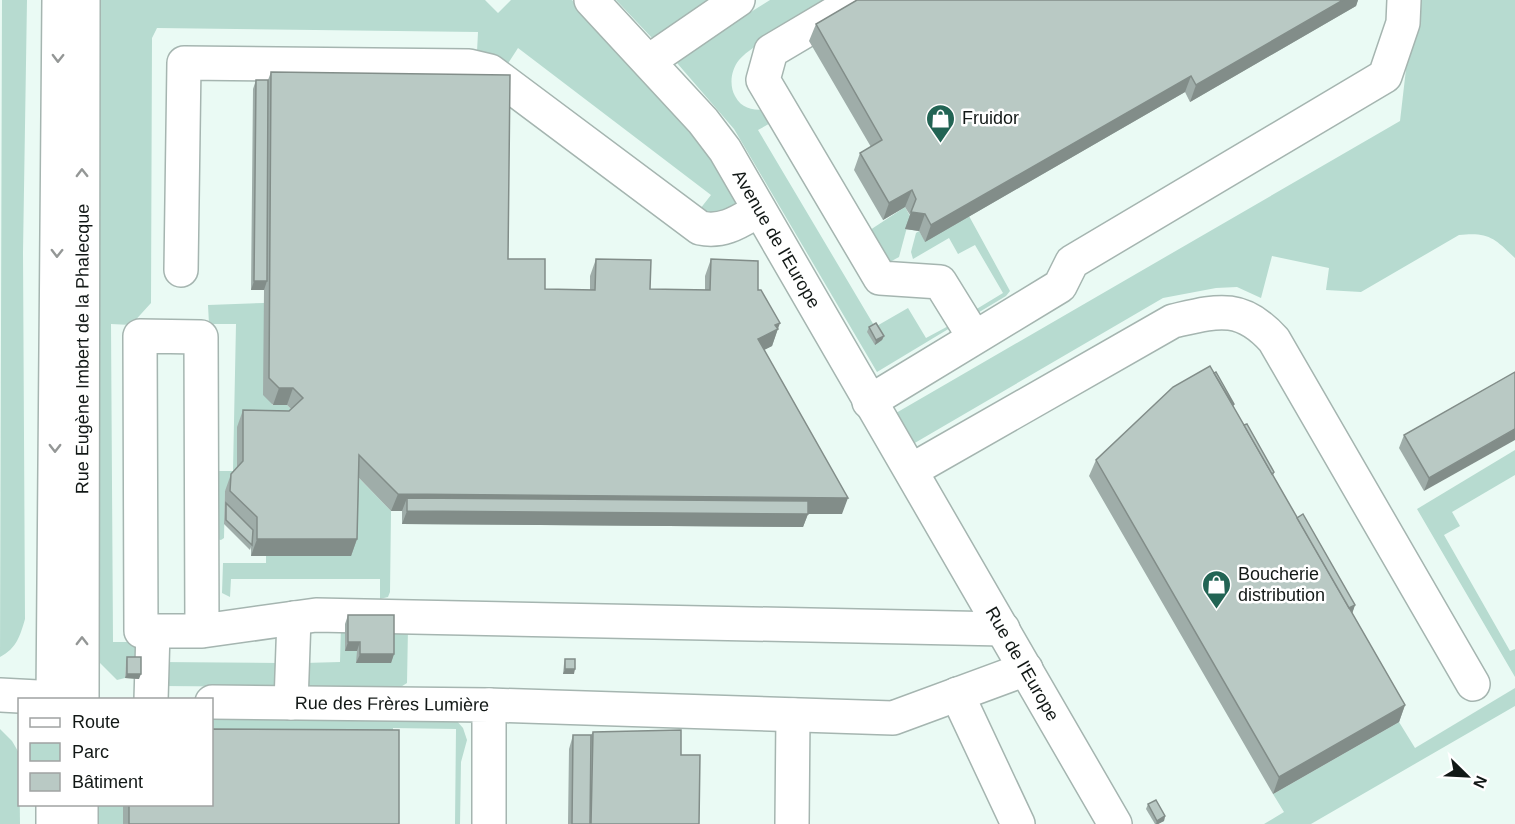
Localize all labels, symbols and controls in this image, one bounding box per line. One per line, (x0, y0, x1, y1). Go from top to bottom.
one-way arrow (52, 54, 64, 63)
shop icon: Fruidor (925, 102, 957, 144)
place label: Fruidor (962, 108, 1019, 128)
street label: Avenue de l'Europe (729, 166, 824, 312)
one-way arrow (76, 168, 88, 177)
street label: Rue Eugène Imbert de la Phalecque (72, 204, 93, 494)
one-way arrow (50, 249, 63, 258)
one-way arrow (49, 444, 61, 453)
place label: Boucherie distribution (1238, 564, 1325, 605)
shop icon: Boucherie distribution (1201, 568, 1233, 610)
street label: Rue de l'Europe (981, 603, 1063, 725)
one-way arrow (76, 636, 88, 645)
street label: Rue des Frères Lumière (295, 693, 489, 715)
legend (18, 698, 213, 806)
text: Route (72, 712, 120, 732)
text: Parc (72, 742, 109, 762)
north arrow (1437, 746, 1497, 806)
text: Bâtiment (72, 772, 143, 792)
text: N (1470, 773, 1490, 791)

